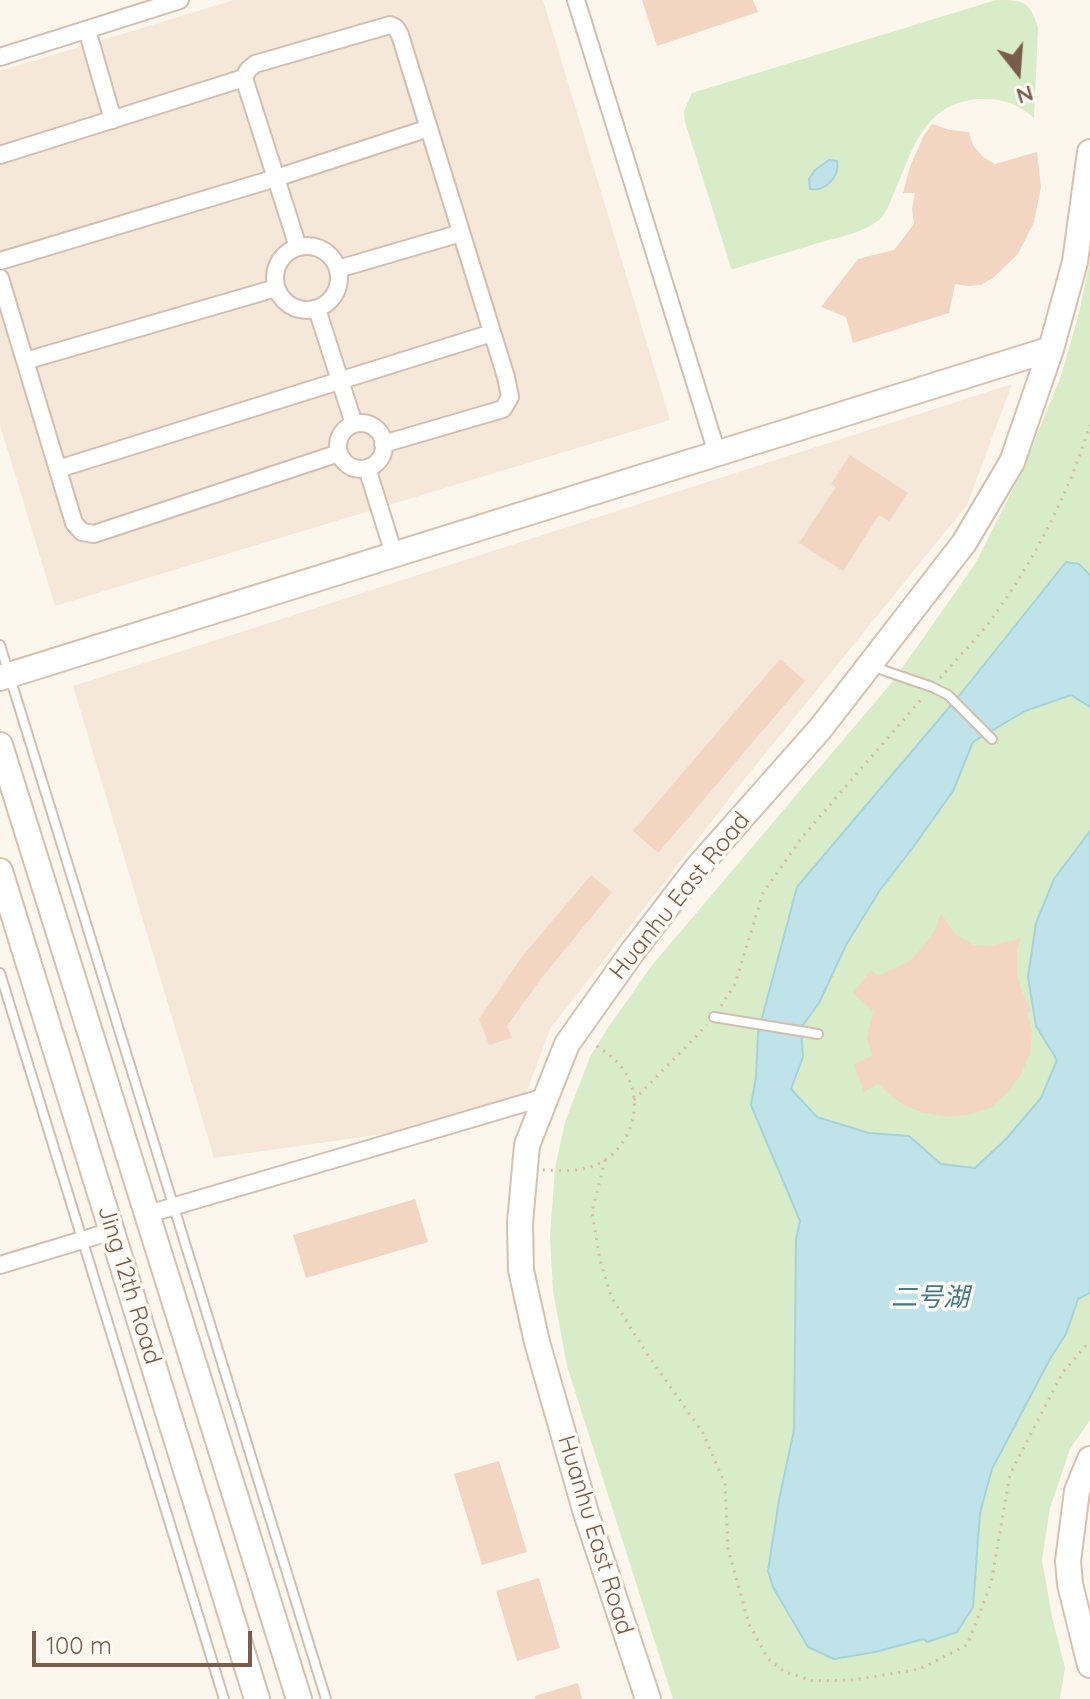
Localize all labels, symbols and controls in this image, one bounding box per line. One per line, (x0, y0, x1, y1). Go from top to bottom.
north arrow (978, 32, 1058, 112)
text: N (1013, 79, 1037, 111)
street label: Huanhu East Road (604, 807, 756, 985)
street label: Jing 12th Road (91, 1202, 167, 1368)
water label: 二号湖 (891, 1282, 969, 1314)
street label: Huanhu East Road (551, 1432, 639, 1638)
scale bar (36, 1615, 256, 1665)
text: 100 m (46, 1630, 112, 1660)

